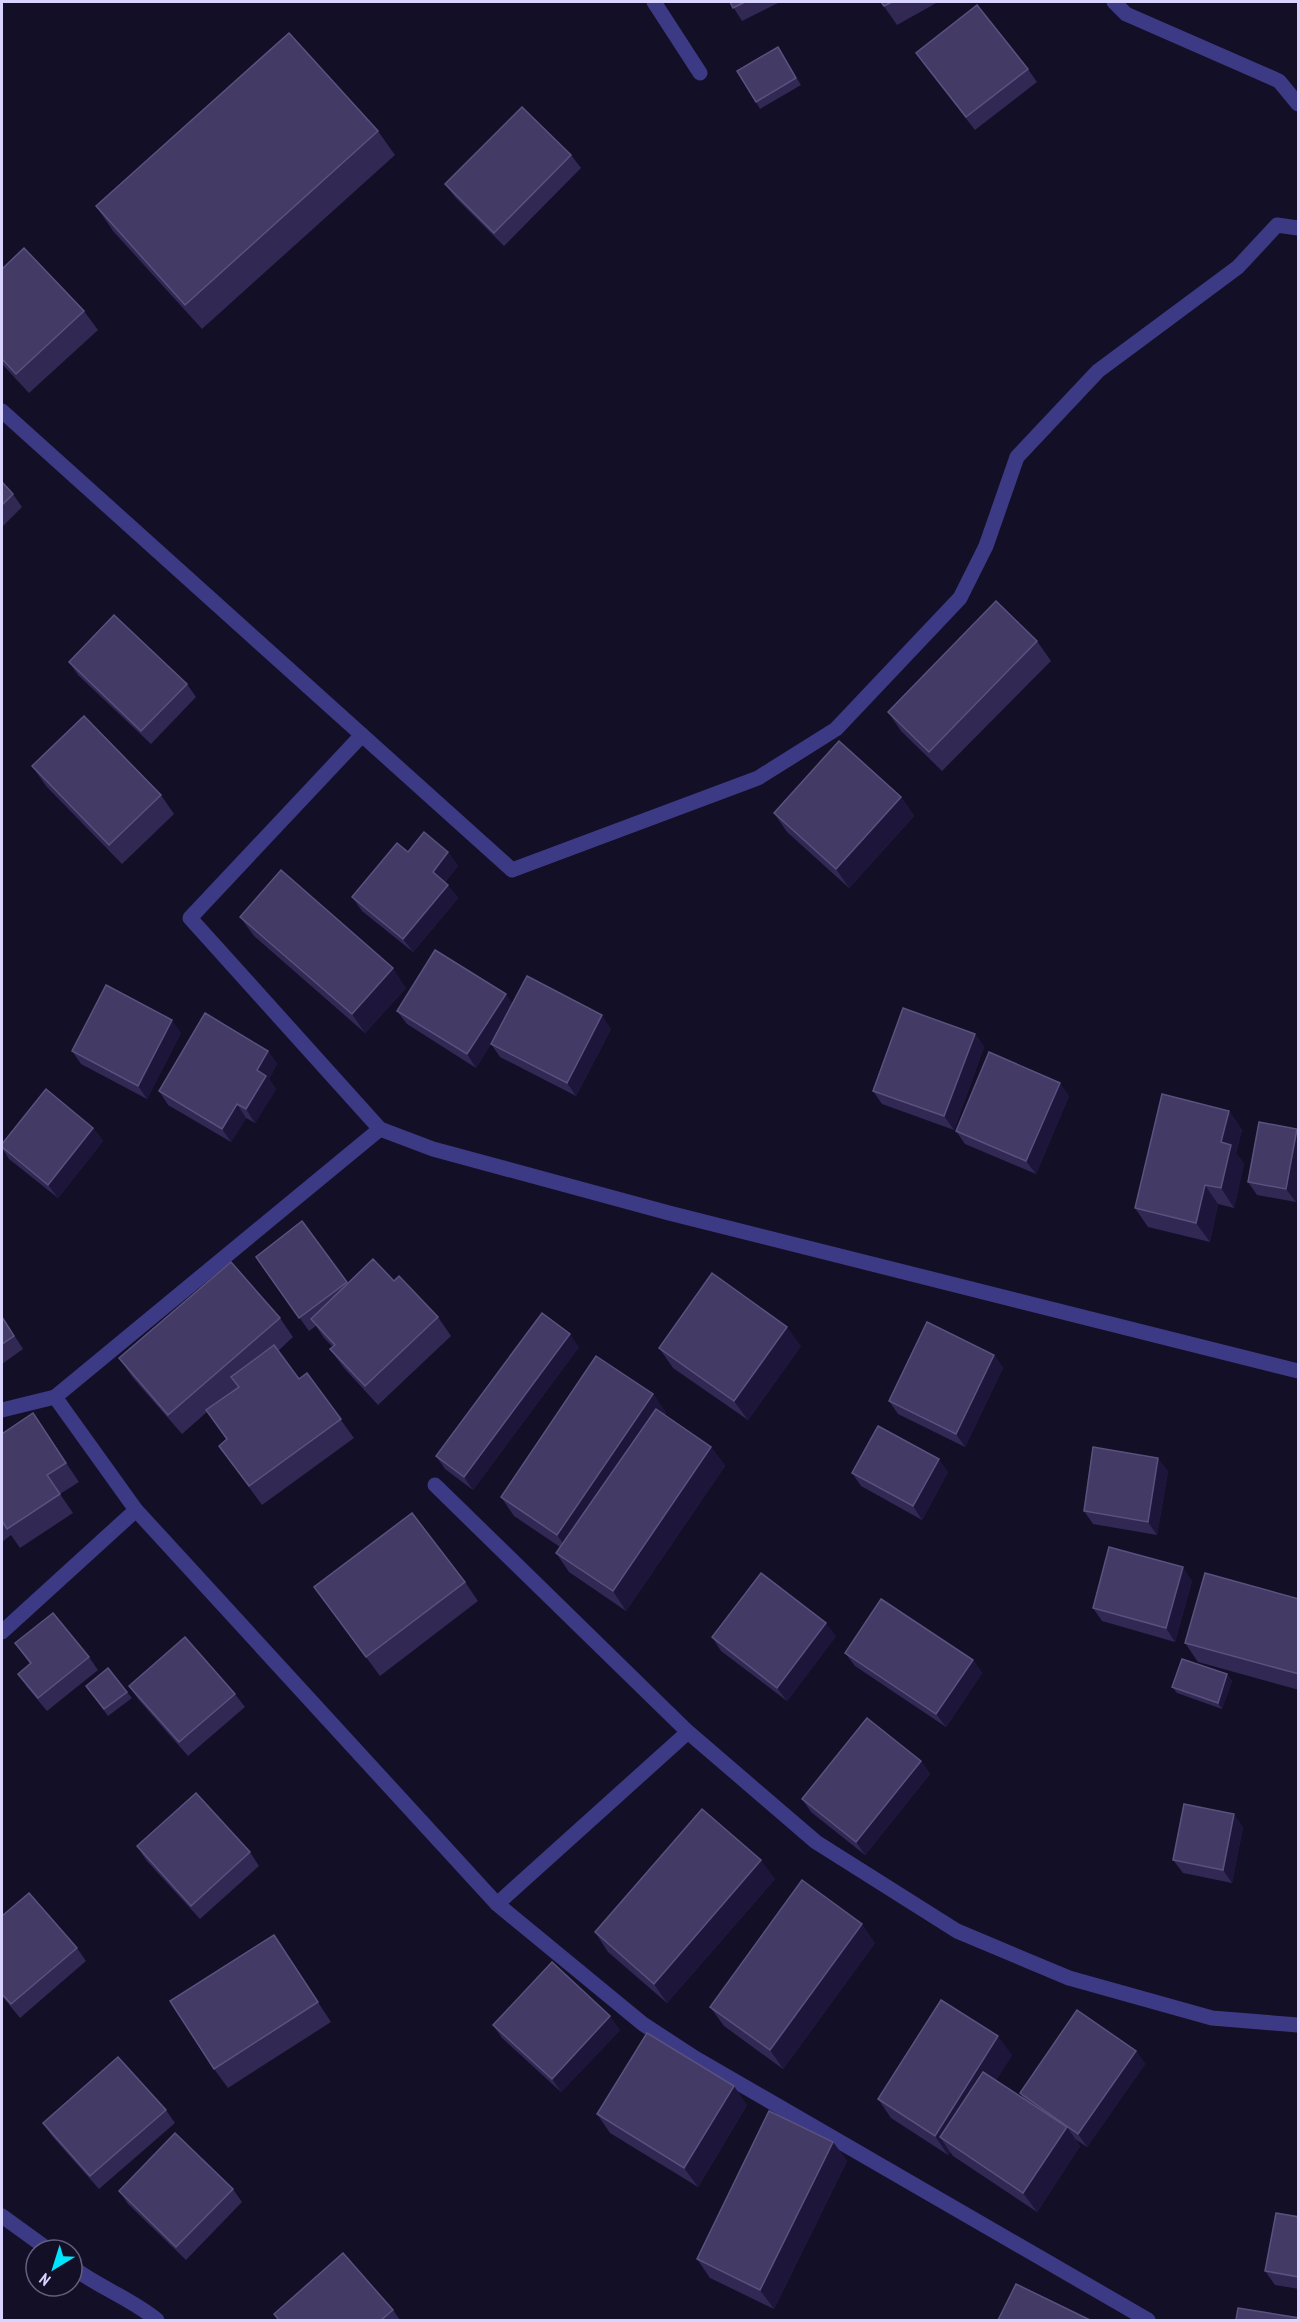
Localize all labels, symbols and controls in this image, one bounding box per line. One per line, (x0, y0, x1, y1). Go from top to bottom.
north arrow (24, 2238, 84, 2298)
text: N (35, 2269, 54, 2290)

